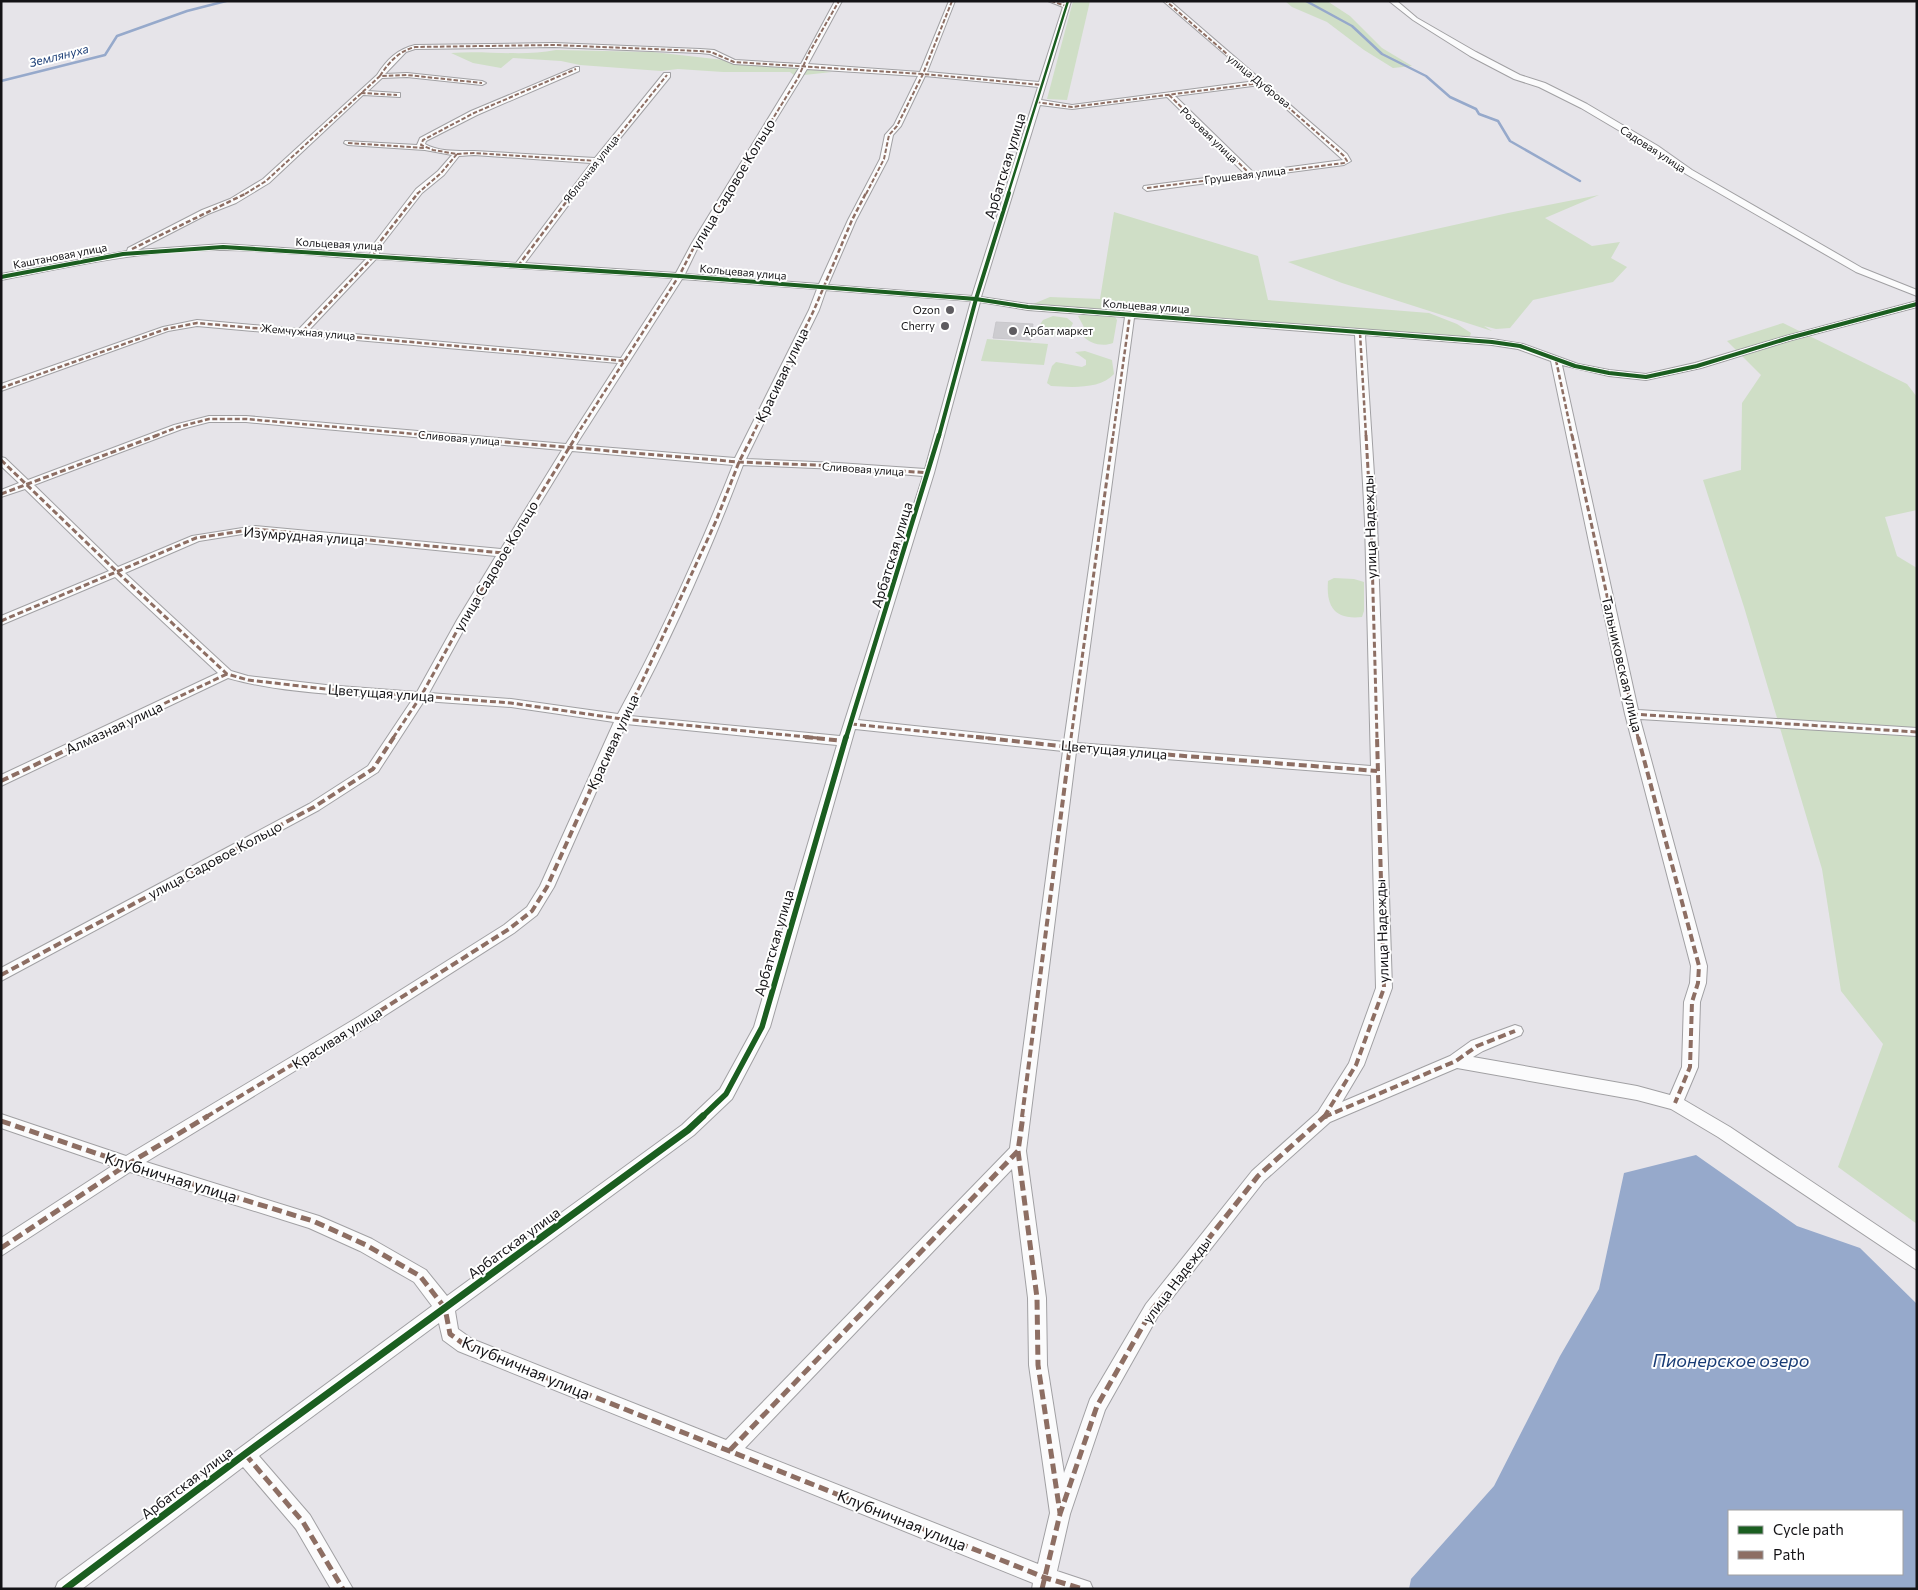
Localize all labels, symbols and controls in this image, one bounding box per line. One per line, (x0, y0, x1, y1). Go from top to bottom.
water label: Землянуха (28, 41, 90, 69)
street label: улица Дуброва (1225, 51, 1294, 110)
street label: Розовая улица (1178, 104, 1241, 165)
street label: Арбатская улица (980, 111, 1029, 221)
street label: улица Садовое Кольцо (687, 115, 778, 252)
street label: Садовая улица (1618, 122, 1689, 175)
street label: Яблочная улица (560, 132, 621, 205)
street label: Грушевая улица (1204, 163, 1286, 186)
street label: Кольцевая улица (295, 235, 383, 252)
street label: Каштановая улица (12, 240, 108, 271)
street label: Кольцевая улица (699, 261, 787, 282)
street label: Кольцевая улица (1102, 296, 1190, 315)
place label: Ozon (913, 303, 940, 316)
marker: Ozon (944, 304, 956, 316)
place label: Cherry (901, 319, 935, 332)
marker: Cherry (939, 320, 951, 332)
street label: Жемчужная улица (260, 321, 356, 342)
place label: Арбат маркет (1023, 324, 1093, 337)
street label: Красивая улица (751, 325, 812, 425)
marker: Арбат маркет (1007, 325, 1019, 337)
street label: Сливовая улица (418, 427, 501, 448)
street label: Сливовая улица (822, 459, 904, 478)
street label: улица Надежды (1359, 475, 1380, 579)
street label: улица Садовое Кольцо (450, 497, 541, 634)
street label: Арбатская улица (867, 500, 916, 610)
street label: Изумрудная улица (243, 523, 365, 548)
street label: Тальниковская улица (1599, 594, 1646, 734)
street label: Цветущая улица (327, 680, 435, 705)
street label: Красивая улица (583, 692, 642, 792)
street label: Алмазная улица (62, 698, 165, 758)
street label: Цветущая улица (1060, 736, 1168, 763)
street label: улица Садовое Кольцо (145, 817, 285, 902)
street label: улица Надежды (1371, 879, 1392, 983)
street label: Арбатская улица (750, 888, 797, 998)
street label: Красивая улица (289, 1003, 385, 1072)
street label: Клубничная улица (103, 1147, 240, 1206)
street label: Арбатская улица (464, 1203, 563, 1282)
street label: улица Надежды (1139, 1233, 1215, 1326)
street label: Клубничная улица (459, 1332, 593, 1403)
water label: Пионерское озеро (1653, 1349, 1809, 1371)
street label: Арбатская улица (138, 1443, 236, 1523)
street label: Клубничная улица (835, 1485, 969, 1554)
legend (1728, 1510, 1903, 1575)
text: Cycle path (1773, 1520, 1844, 1538)
text: Path (1773, 1545, 1805, 1563)

